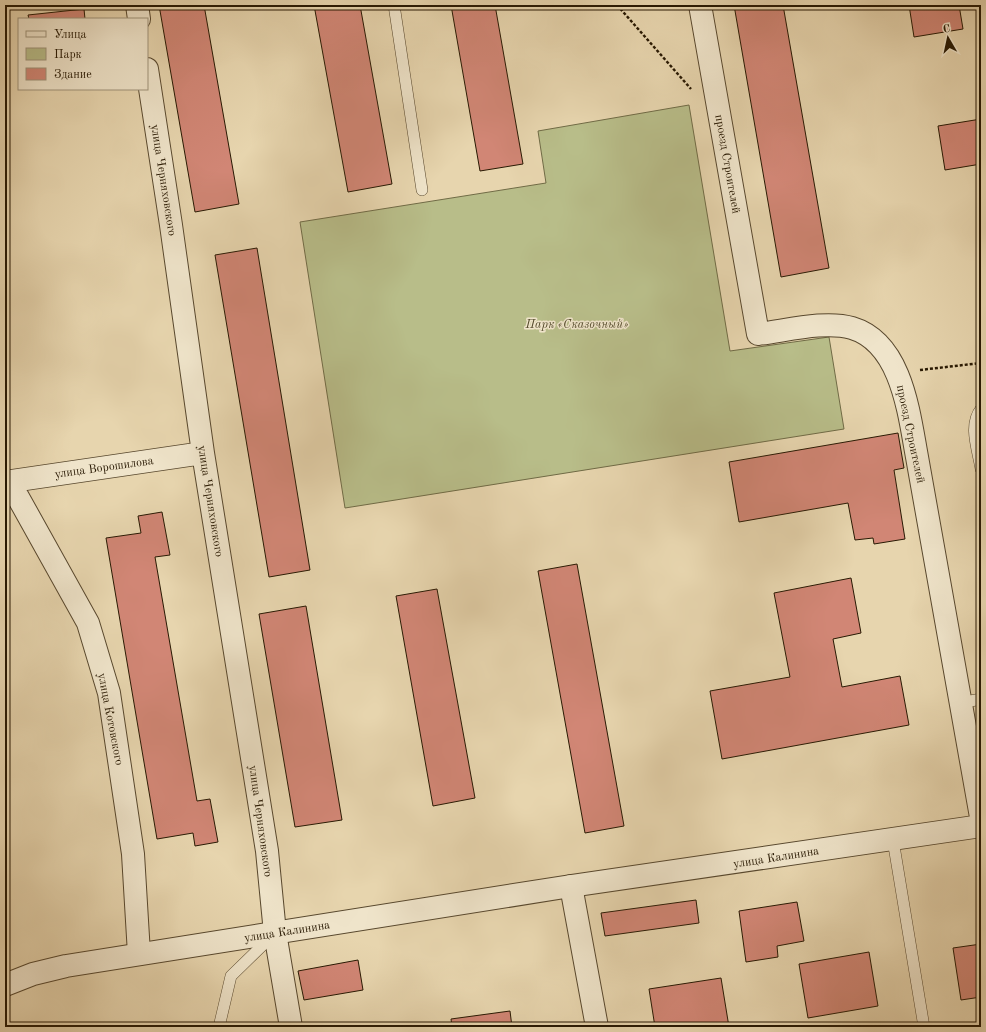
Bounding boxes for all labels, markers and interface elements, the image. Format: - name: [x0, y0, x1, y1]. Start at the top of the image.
- legend: [18, 18, 148, 90]
- north arrow: [928, 18, 968, 58]
- text: С: [942, 24, 951, 36]
- text: Улица: [54, 29, 87, 41]
- text: Парк: [54, 49, 82, 61]
- text: Здание: [54, 69, 92, 81]
- street label: проезд Строителей: [712, 114, 742, 215]
- street label: улица Черняховского: [148, 123, 178, 237]
- park label: Парк «Сказочный»: [525, 319, 628, 331]
- street label: проезд Строителей: [894, 384, 926, 484]
- street label: улица Черняховского: [195, 444, 225, 558]
- street label: улица Ворошилова: [54, 455, 154, 481]
- street label: улица Котовского: [95, 672, 125, 766]
- street label: улица Черняховского: [246, 764, 274, 878]
- street label: улица Калинина: [732, 845, 820, 871]
- street label: улица Калинина: [243, 919, 331, 945]

